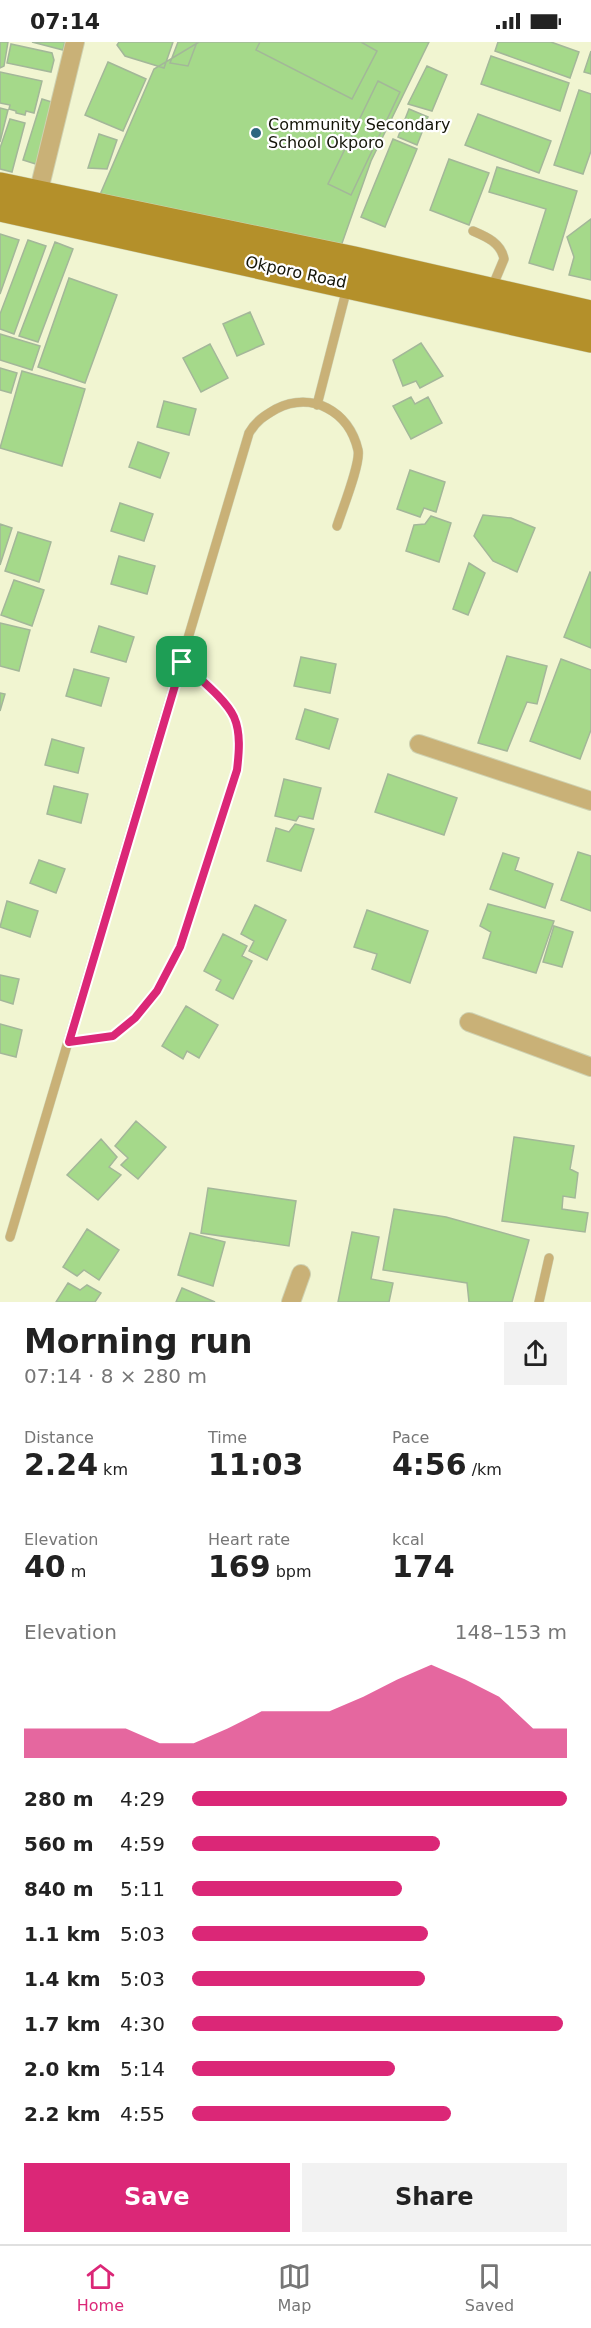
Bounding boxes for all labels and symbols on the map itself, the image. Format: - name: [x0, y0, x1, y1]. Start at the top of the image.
- place label: Community Secondary School Okporo: [268, 115, 450, 152]
- marker: Community Secondary School Okporo: [249, 126, 263, 140]
- street label: Okporo Road: [244, 252, 348, 292]
- pin: [156, 636, 207, 687]

